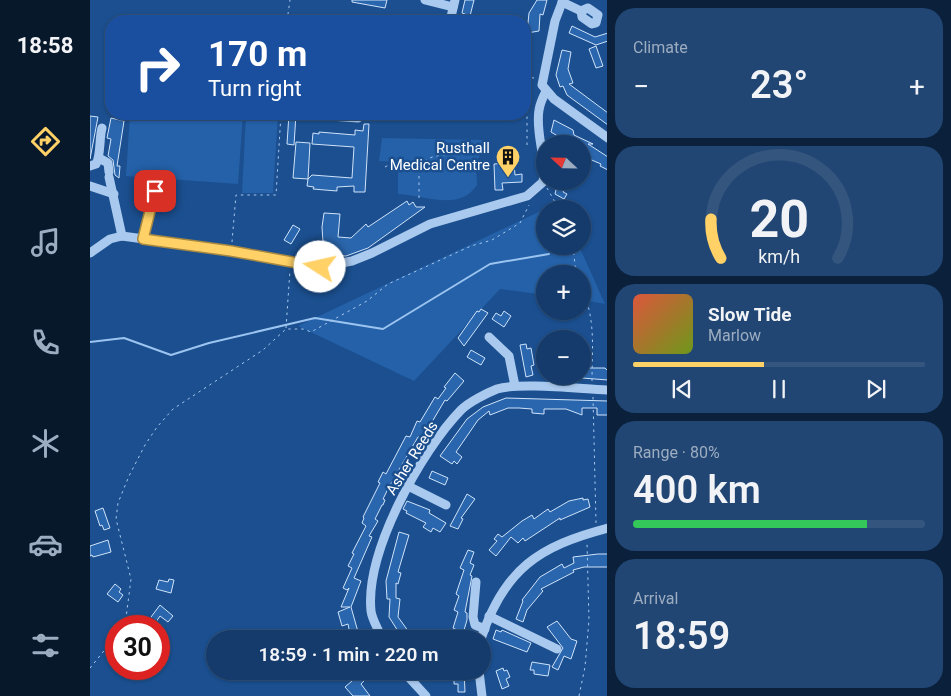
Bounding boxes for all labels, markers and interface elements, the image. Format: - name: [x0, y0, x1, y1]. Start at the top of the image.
- text: 18:58: [17, 33, 73, 58]
- text: 170 m: [208, 34, 307, 75]
- icon: right: [125, 35, 190, 100]
- text: Climate: [633, 38, 688, 57]
- text: 23°: [750, 63, 808, 107]
- text: −: [633, 70, 649, 103]
- text: +: [909, 70, 925, 103]
- text: Turn right: [208, 76, 302, 101]
- icon: directions: [28, 124, 63, 159]
- north arrow: [536, 135, 591, 190]
- map controls: [536, 135, 591, 385]
- place label: Rusthall Medical Centre: [390, 139, 490, 174]
- building icon: Rusthall Medical Centre: [495, 144, 521, 178]
- pin: [134, 170, 176, 212]
- icon: arrive: [141, 177, 169, 205]
- text: 20: [749, 189, 809, 250]
- button: layers: [536, 200, 591, 255]
- icon: music: [28, 225, 63, 260]
- position arrow: [293, 240, 345, 292]
- text: km/h: [758, 246, 800, 267]
- button: +: [536, 265, 591, 320]
- text: Slow Tide: [708, 303, 791, 326]
- icon: phone: [28, 325, 63, 360]
- text: Marlow: [708, 326, 761, 345]
- button: −: [536, 330, 591, 385]
- icon: previous: [668, 375, 696, 403]
- icon: pause: [765, 375, 793, 403]
- icon: next: [862, 375, 890, 403]
- street label: Asher Reeds: [382, 418, 442, 498]
- icon: climate: [28, 426, 63, 461]
- text: Range · 80%: [633, 443, 720, 462]
- text: 400 km: [633, 468, 761, 512]
- icon: car: [28, 527, 63, 562]
- text: Arrival: [633, 589, 678, 608]
- text: 18:59: [633, 614, 730, 658]
- speed limit sign: 30: [105, 615, 170, 680]
- icon: filters: [28, 628, 63, 663]
- text: 18:59 · 1 min · 220 m: [258, 643, 439, 666]

